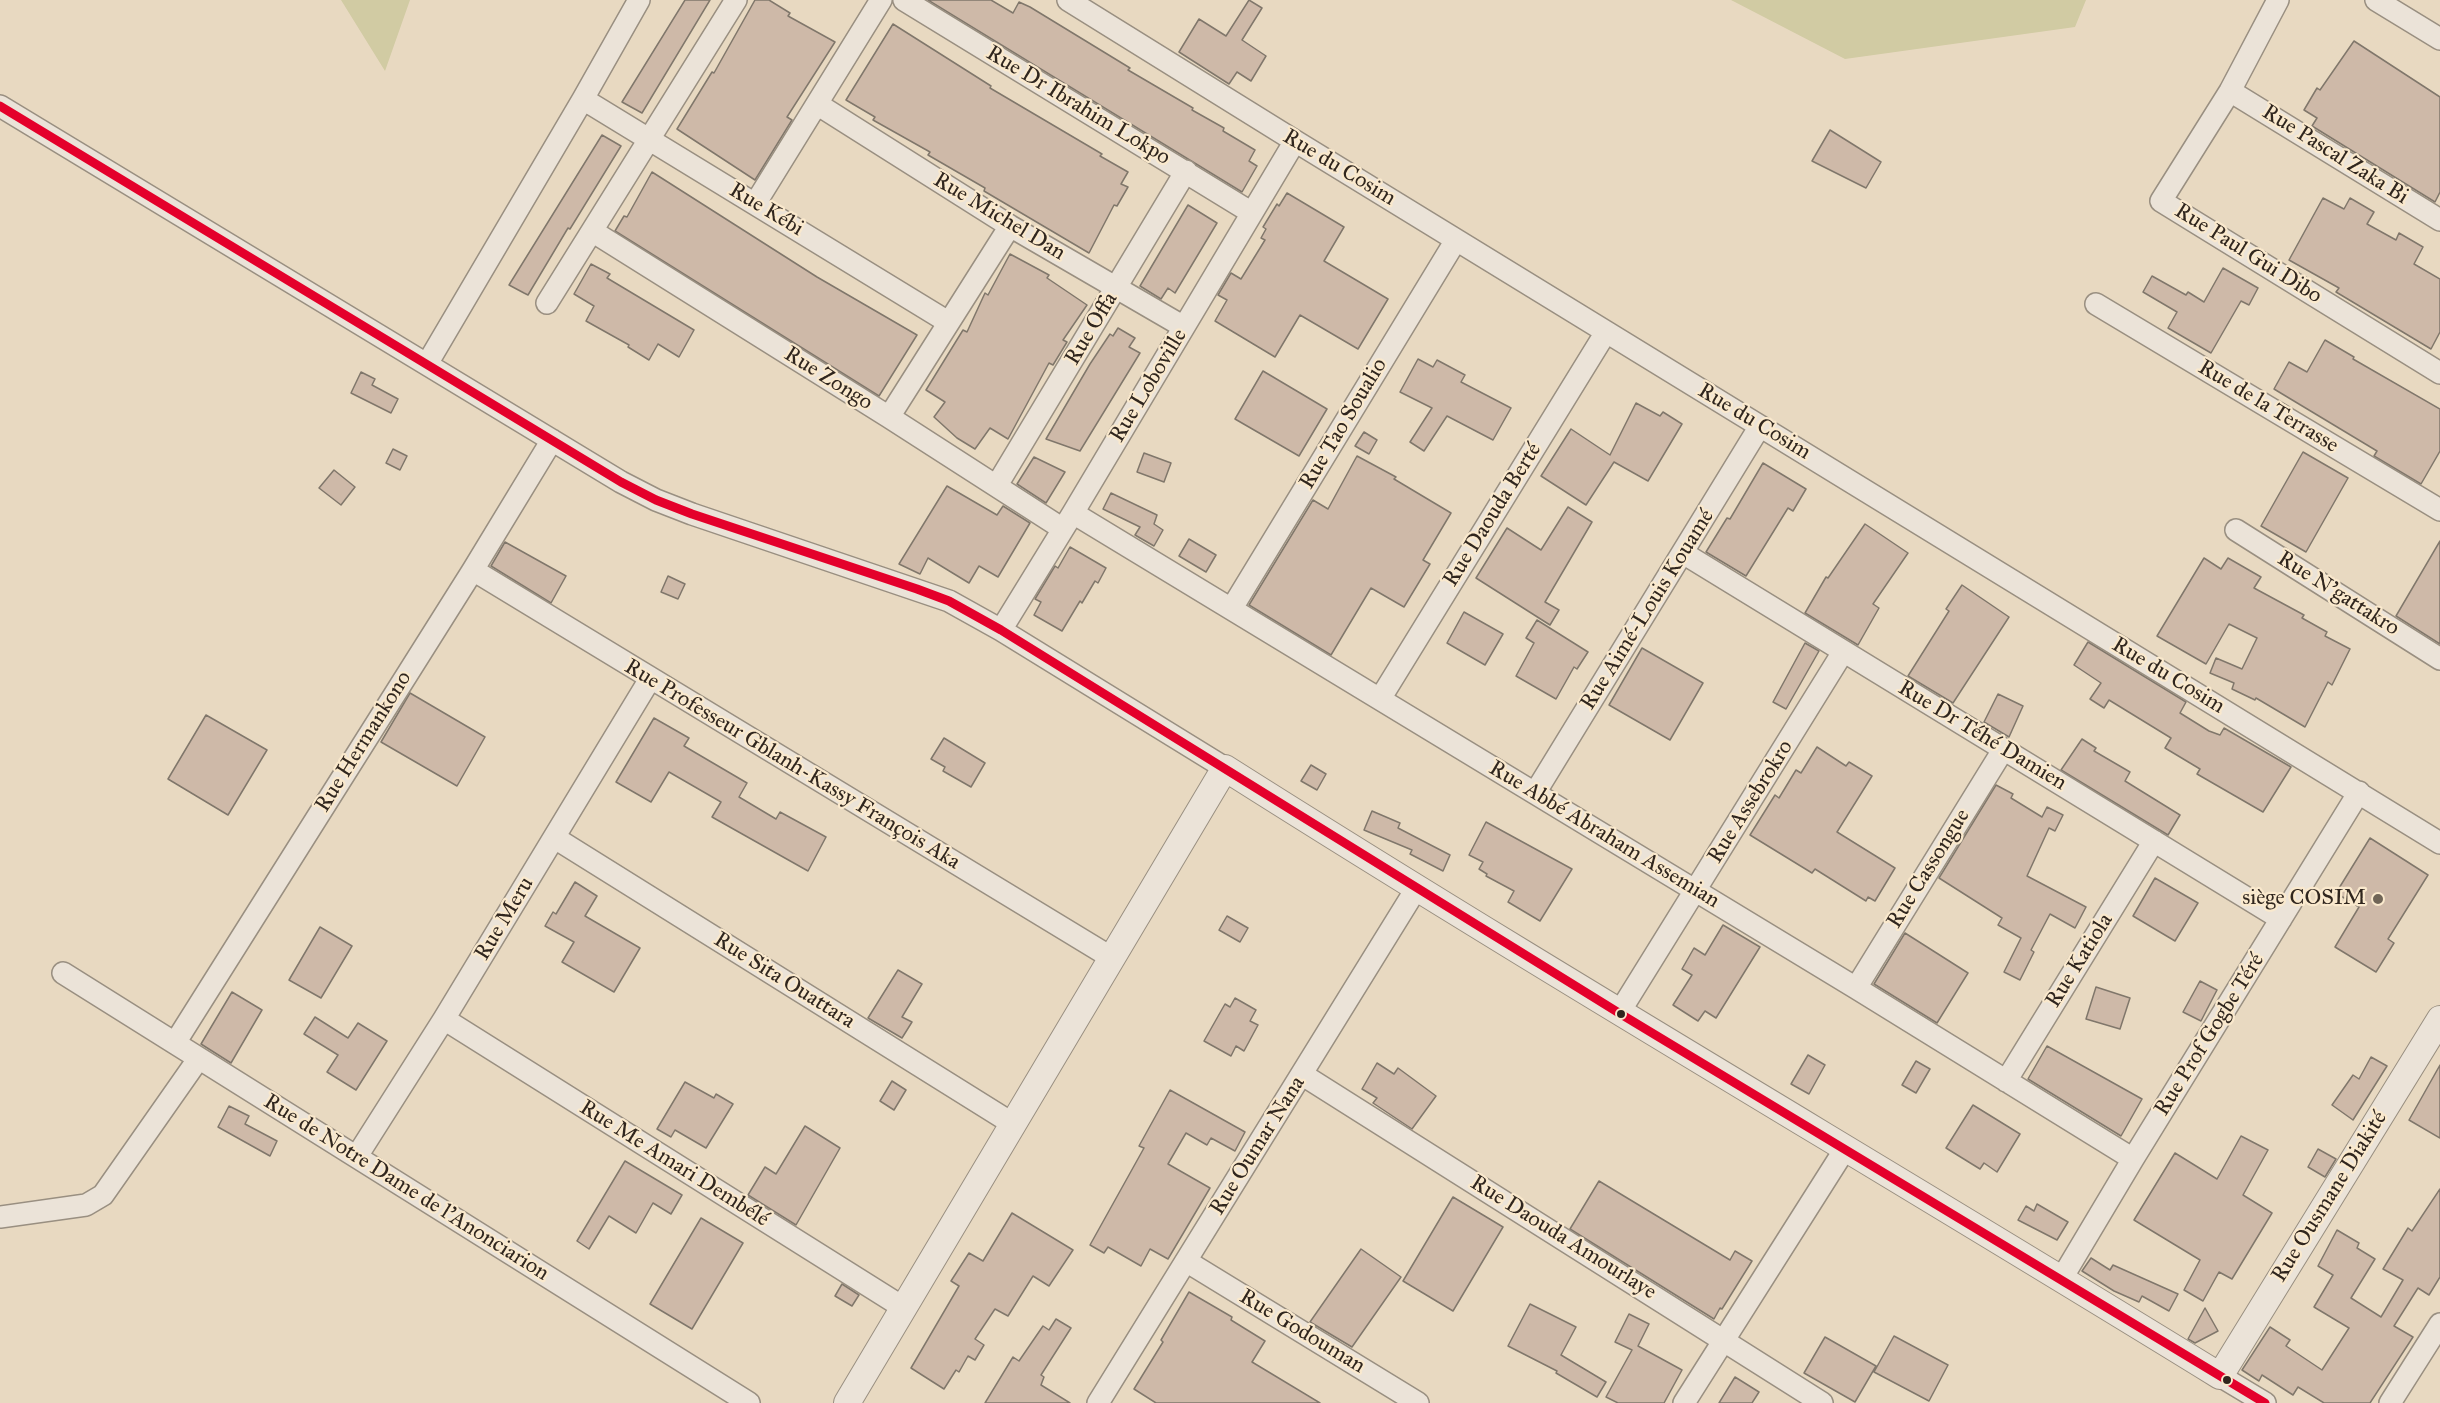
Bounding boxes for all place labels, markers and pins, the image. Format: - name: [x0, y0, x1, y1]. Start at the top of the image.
- place label: siège COSIM: [2242, 886, 2366, 912]
- marker: siège COSIM: [2371, 892, 2385, 906]
- unlabelled marker: [1615, 1008, 1627, 1020]
- unlabelled marker: [2221, 1374, 2233, 1386]

